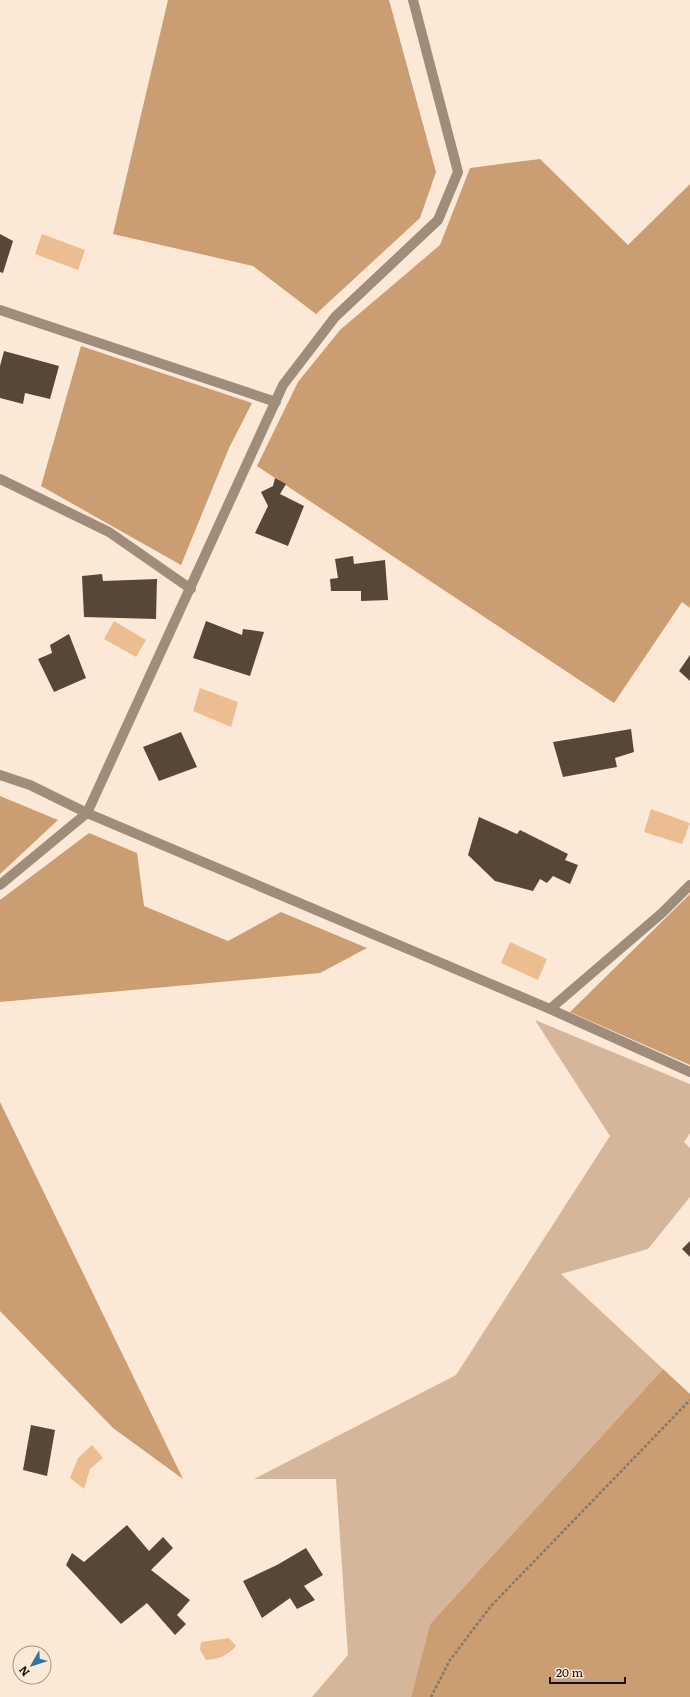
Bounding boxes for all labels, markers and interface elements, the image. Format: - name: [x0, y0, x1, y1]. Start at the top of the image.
- north arrow: [12, 1645, 52, 1685]
- scale bar: [550, 1659, 625, 1685]
- text: N: [14, 1663, 33, 1681]
- text: 20 m: [556, 1663, 583, 1681]

